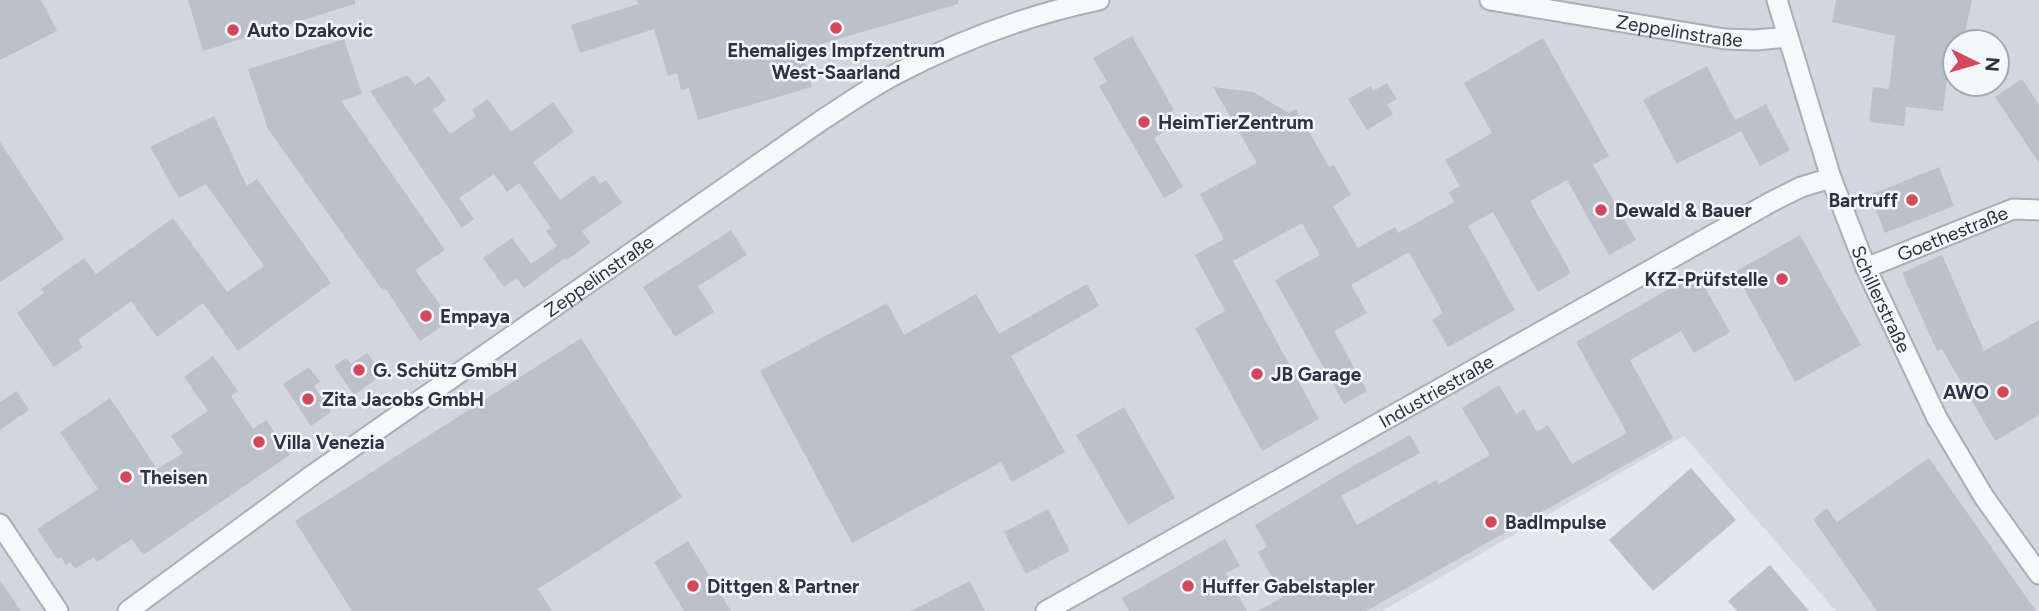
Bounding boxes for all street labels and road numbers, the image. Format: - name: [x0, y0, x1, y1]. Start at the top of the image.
- street label: Zeppelinstraße: [1614, 10, 1743, 52]
- street label: Goethestraße: [1894, 201, 2011, 266]
- street label: Zeppelinstraße: [540, 230, 658, 322]
- street label: Schillerstraße: [1846, 242, 1915, 356]
- street label: Industriestraße: [1375, 350, 1498, 433]

